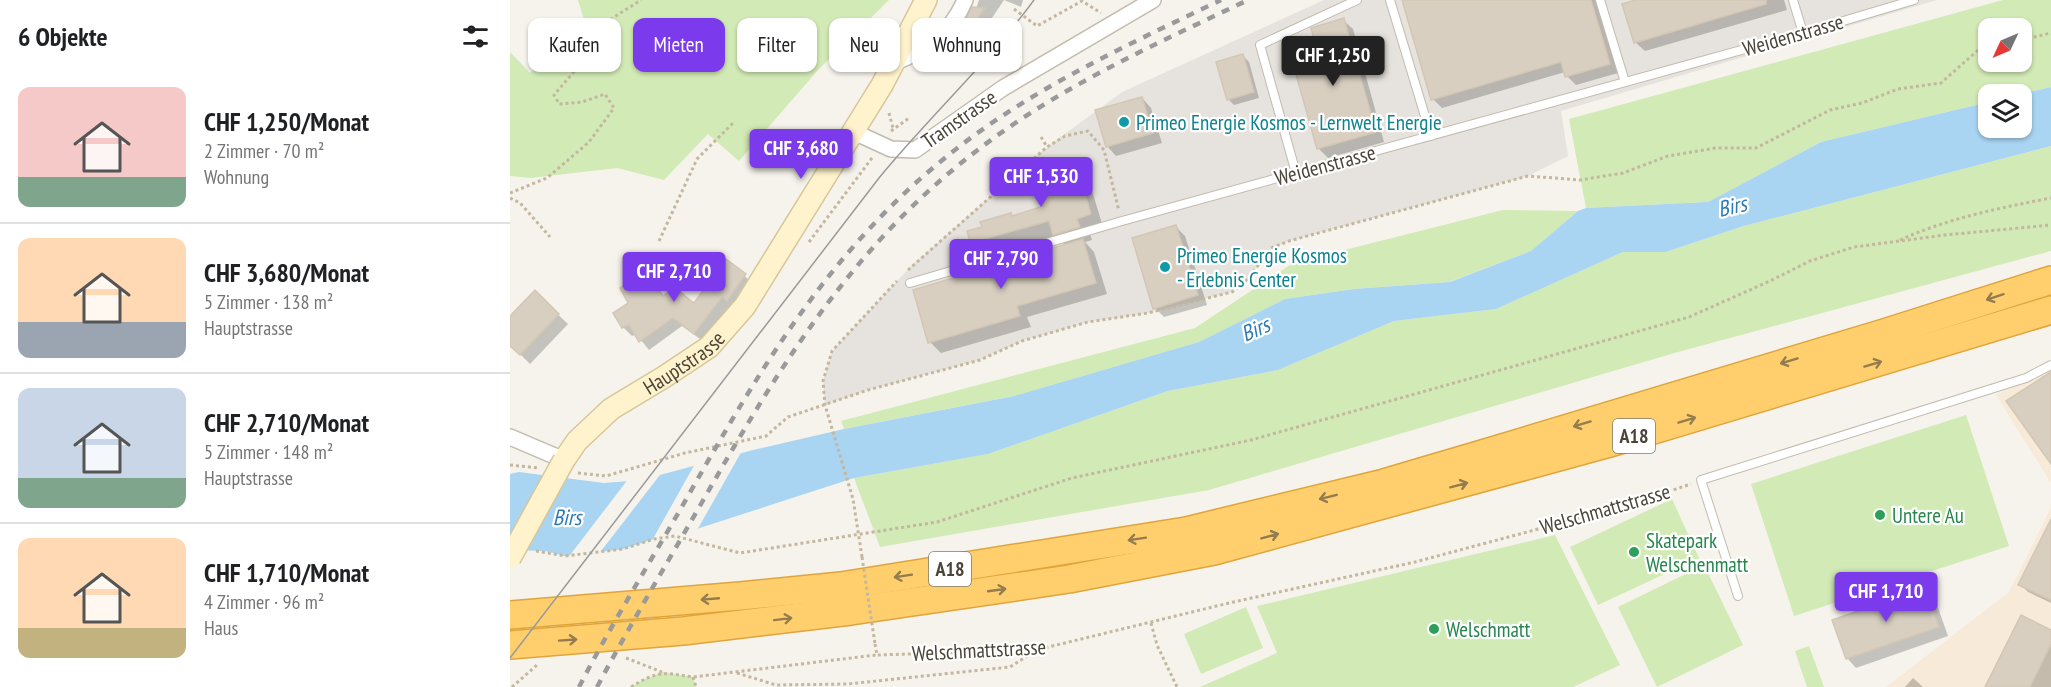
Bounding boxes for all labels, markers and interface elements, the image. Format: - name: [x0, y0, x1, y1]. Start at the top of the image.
- street label: Weidenstrasse: [1740, 8, 1846, 62]
- chip: Kaufen: [528, 18, 621, 72]
- chip: Mieten: [633, 18, 725, 72]
- chip: Filter: [737, 18, 817, 72]
- chip: Neu: [829, 18, 900, 72]
- chip: Wohnung: [912, 18, 1022, 72]
- north arrow: [1978, 18, 2032, 72]
- map controls: [1978, 18, 2032, 138]
- text: 6 Objekte: [18, 20, 108, 53]
- icon: filters: [459, 20, 492, 53]
- pin: CHF 1,250: [1264, 36, 1402, 87]
- text: CHF 1,250: [1296, 42, 1370, 68]
- street label: Tramstrasse: [916, 83, 1002, 155]
- button: layers: [1978, 84, 2032, 138]
- text: CHF 1,250/Monat: [204, 105, 369, 138]
- place label: Primeo Energie Kosmos - Lernwelt Energie: [1136, 109, 1442, 136]
- icon: home: [66, 111, 138, 183]
- marker: Primeo Energie Kosmos - Lernwelt Energie: [1117, 115, 1131, 129]
- pin: CHF 3,680: [732, 129, 870, 180]
- text: CHF 3,680: [764, 135, 838, 161]
- text: 2 Zimmer · 70 m²: [204, 138, 324, 164]
- street label: Weidenstrasse: [1272, 139, 1378, 191]
- pin: CHF 1,530: [972, 157, 1110, 208]
- text: CHF 1,530: [1004, 163, 1078, 189]
- text: Wohnung: [204, 164, 269, 190]
- water label: Birs: [1715, 189, 1752, 223]
- pin: CHF 2,790: [932, 239, 1070, 290]
- place label: Primeo Energie Kosmos - Erlebnis Center: [1177, 242, 1347, 293]
- text: CHF 2,790: [964, 245, 1038, 271]
- pin: CHF 2,710: [605, 252, 743, 303]
- text: CHF 3,680/Monat: [204, 256, 369, 289]
- text: CHF 2,710: [637, 258, 711, 284]
- marker: Primeo Energie Kosmos - Erlebnis Center: [1158, 260, 1172, 274]
- icon: home: [66, 262, 138, 334]
- text: 5 Zimmer · 138 m²: [204, 289, 333, 315]
- one-way arrow: [1986, 292, 2005, 303]
- water label: Birs: [1236, 309, 1276, 348]
- text: Hauptstrasse: [204, 315, 293, 341]
- street label: Hauptstrasse: [638, 325, 730, 400]
- one-way arrow: [1780, 356, 1799, 367]
- one-way arrow: [1863, 358, 1882, 369]
- text: CHF 2,710/Monat: [204, 406, 369, 439]
- icon: home: [66, 412, 138, 484]
- one-way arrow: [1677, 414, 1696, 425]
- one-way arrow: [1573, 419, 1592, 430]
- road number: A18: [1613, 419, 1655, 453]
- text: 5 Zimmer · 148 m²: [204, 439, 333, 465]
- text: Hauptstrasse: [204, 465, 293, 491]
- one-way arrow: [1449, 478, 1468, 490]
- street label: Welschmattstrasse: [1537, 478, 1673, 540]
- one-way arrow: [1318, 491, 1337, 503]
- place label: Untere Au: [1892, 502, 1964, 529]
- water label: Birs: [553, 503, 584, 531]
- marker: Untere Au: [1873, 508, 1887, 522]
- place label: Skatepark Welschenmatt: [1646, 527, 1748, 578]
- one-way arrow: [1261, 530, 1280, 541]
- one-way arrow: [1128, 533, 1148, 544]
- marker: Skatepark Welschenmatt: [1627, 545, 1641, 559]
- road number: A18: [929, 552, 971, 586]
- text: CHF 1,710/Monat: [204, 556, 369, 589]
- icon: home: [66, 562, 138, 634]
- one-way arrow: [894, 571, 914, 582]
- pin: CHF 1,710: [1817, 572, 1955, 623]
- text: CHF 1,710: [1849, 578, 1923, 604]
- one-way arrow: [987, 584, 1007, 595]
- text: 4 Zimmer · 96 m²: [204, 589, 324, 615]
- one-way arrow: [700, 594, 720, 605]
- one-way arrow: [773, 614, 793, 625]
- text: Haus: [204, 615, 238, 641]
- place label: Welschmatt: [1446, 616, 1531, 643]
- marker: Welschmatt: [1427, 622, 1441, 636]
- street label: Welschmattstrasse: [911, 633, 1047, 667]
- one-way arrow: [558, 635, 578, 646]

